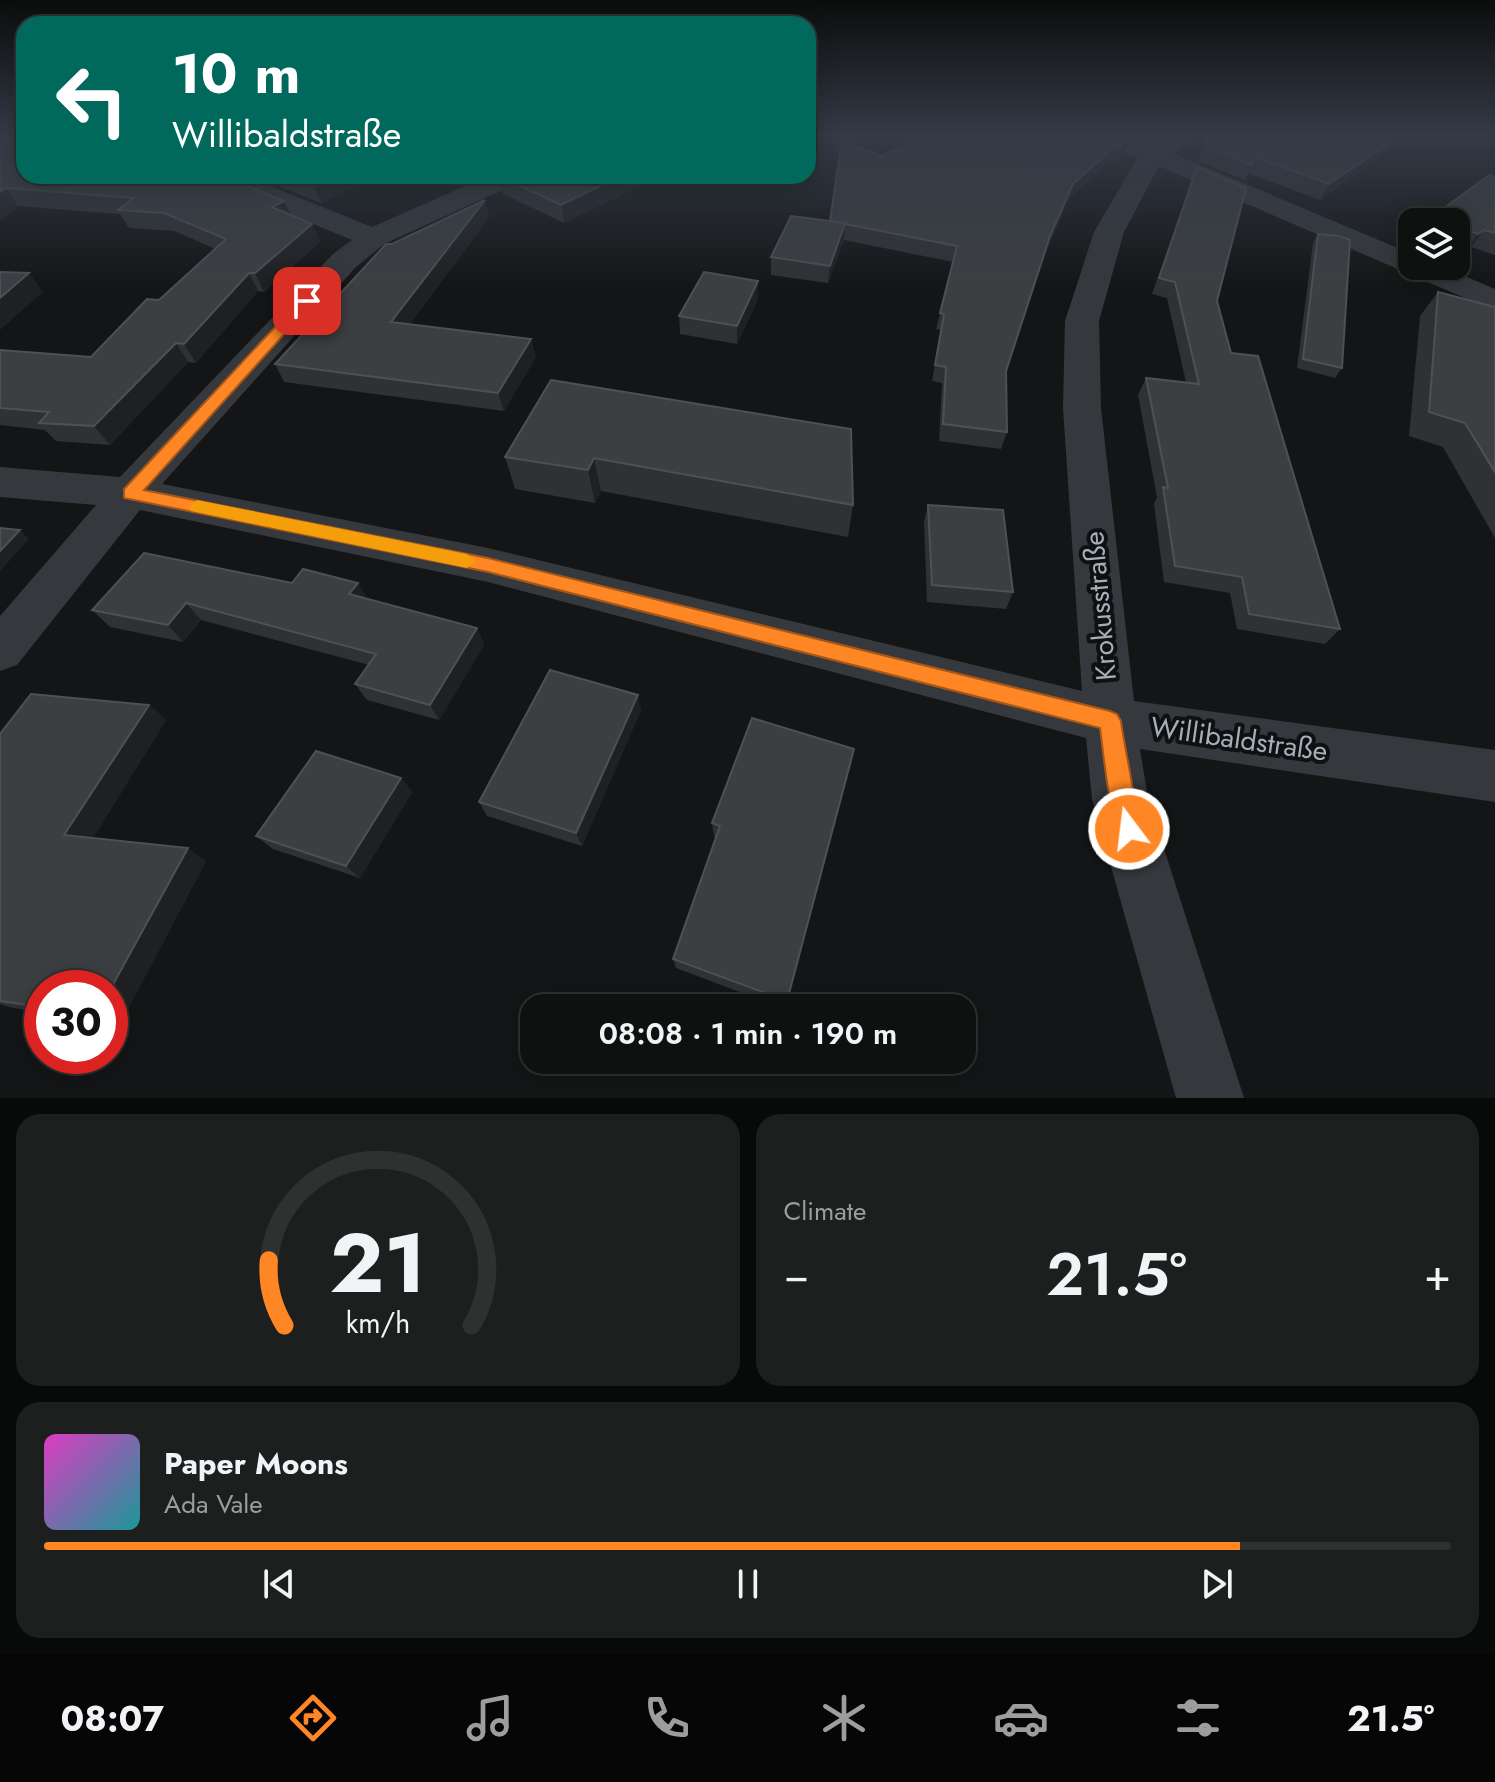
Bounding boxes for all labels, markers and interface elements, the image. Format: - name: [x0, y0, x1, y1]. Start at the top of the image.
- text: 10 m: [172, 33, 300, 114]
- icon: left: [40, 48, 144, 152]
- text: Willibaldstraße: [172, 108, 401, 160]
- map controls: [1398, 208, 1470, 280]
- button: layers: [1398, 208, 1470, 280]
- pin: [273, 267, 341, 335]
- icon: arrive: [285, 279, 329, 323]
- street label: Krokusstraße: [1073, 530, 1127, 682]
- street label: Willibaldstraße: [1148, 706, 1330, 772]
- position arrow: [1087, 787, 1171, 871]
- speed limit sign: 30: [24, 970, 128, 1074]
- text: 08:08 · 1 min · 190 m: [599, 1012, 897, 1055]
- text: Climate: [784, 1192, 866, 1230]
- text: 21: [329, 1203, 426, 1323]
- text: 21.5°: [1046, 1231, 1187, 1318]
- text: −: [784, 1243, 809, 1307]
- text: +: [1424, 1243, 1451, 1307]
- text: km/h: [345, 1302, 410, 1344]
- text: Paper Moons: [164, 1442, 348, 1485]
- text: Ada Vale: [164, 1485, 263, 1523]
- icon: previous: [257, 1562, 301, 1606]
- icon: pause: [726, 1562, 770, 1606]
- icon: next: [1195, 1562, 1239, 1606]
- icon: directions: [285, 1690, 341, 1746]
- icon: music: [462, 1690, 518, 1746]
- icon: phone: [639, 1690, 695, 1746]
- icon: climate: [816, 1690, 872, 1746]
- icon: car: [993, 1690, 1049, 1746]
- icon: filters: [1170, 1690, 1226, 1746]
- text: 08:07: [61, 1692, 164, 1744]
- text: 21.5°: [1347, 1692, 1435, 1744]

